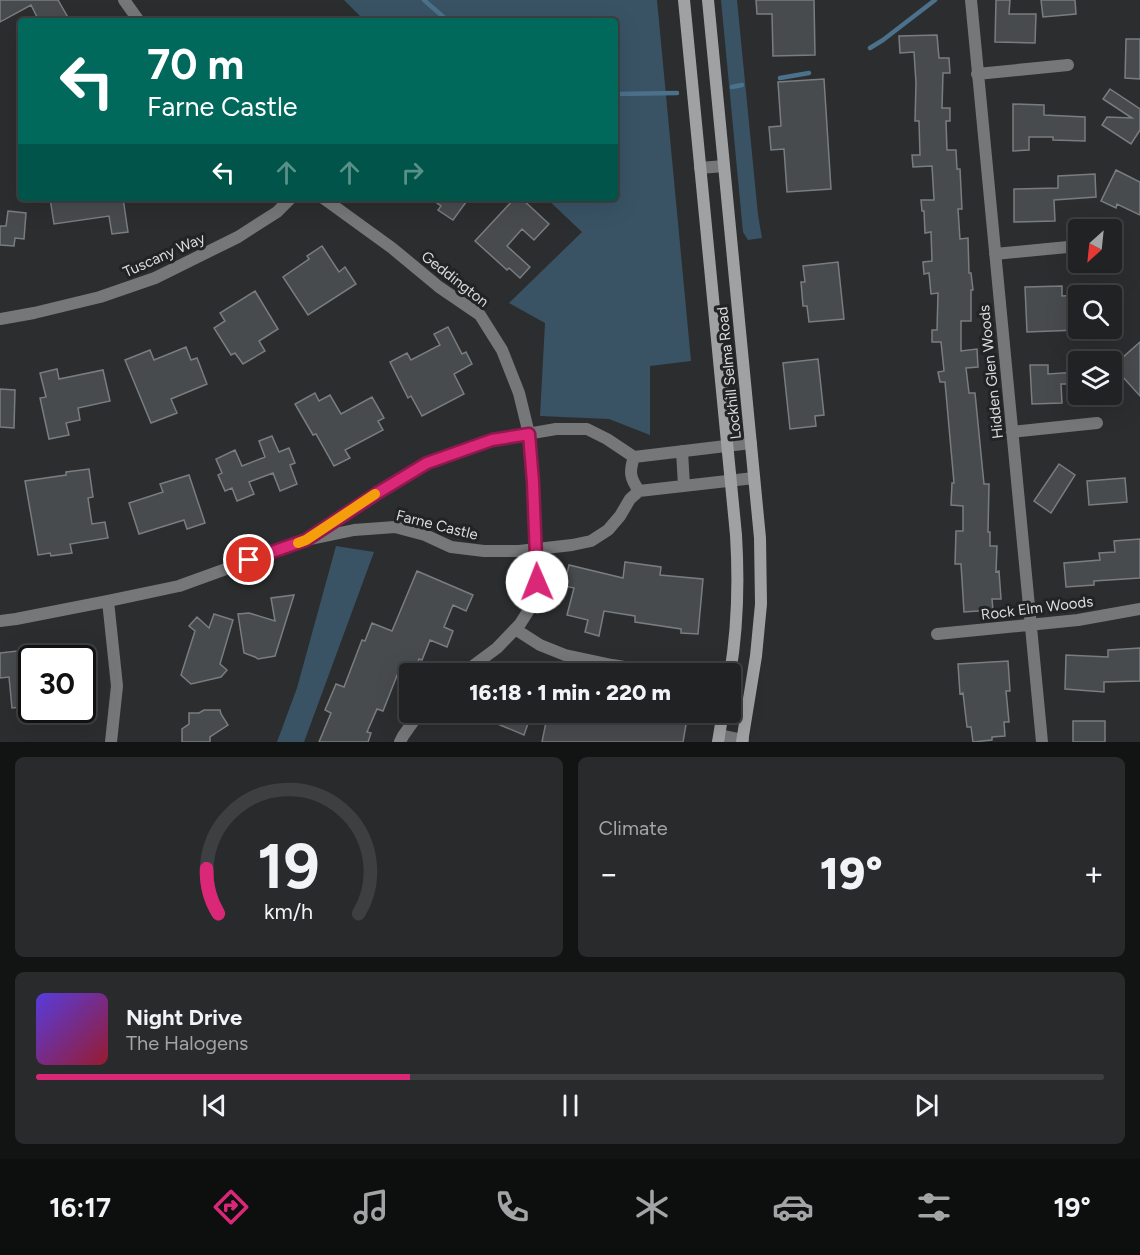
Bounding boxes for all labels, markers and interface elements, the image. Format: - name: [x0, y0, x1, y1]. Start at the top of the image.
- text: 70 m: [147, 39, 244, 90]
- icon: left: [48, 42, 126, 120]
- text: Farne Castle: [147, 90, 298, 123]
- icon: left: [207, 156, 240, 189]
- icon: ahead: [270, 156, 303, 189]
- icon: ahead: [333, 156, 366, 189]
- icon: right: [396, 156, 429, 189]
- north arrow: [1068, 219, 1122, 273]
- map controls: [1068, 219, 1122, 405]
- street label: Tuscany Way: [120, 229, 208, 281]
- street label: Geddington: [418, 247, 492, 311]
- button: search: [1068, 285, 1122, 339]
- street label: Hidden Glen Woods: [975, 304, 1007, 440]
- street label: Lockhill Selma Road: [713, 306, 745, 440]
- button: layers: [1068, 351, 1122, 405]
- street label: Farne Castle: [394, 506, 480, 544]
- pin: [223, 534, 274, 585]
- icon: arrive: [232, 543, 265, 576]
- position arrow: [505, 550, 569, 614]
- street label: Rock Elm Woods: [980, 592, 1094, 624]
- speed limit sign: 30: [18, 645, 96, 723]
- text: 16:18 · 1 min · 220 m: [469, 679, 671, 706]
- text: Climate: [599, 816, 668, 840]
- text: 19: [257, 829, 320, 904]
- text: 19°: [820, 846, 883, 900]
- text: −: [599, 854, 619, 893]
- text: +: [1083, 854, 1104, 893]
- text: km/h: [264, 899, 313, 924]
- text: Night Drive: [126, 1004, 242, 1031]
- text: The Halogens: [126, 1031, 248, 1055]
- icon: previous: [198, 1089, 231, 1122]
- icon: pause: [554, 1089, 587, 1122]
- icon: next: [910, 1089, 943, 1122]
- icon: directions: [210, 1186, 252, 1228]
- icon: music: [350, 1186, 392, 1228]
- icon: phone: [491, 1186, 533, 1228]
- icon: climate: [631, 1186, 673, 1228]
- icon: car: [772, 1186, 814, 1228]
- icon: filters: [913, 1186, 955, 1228]
- text: 16:17: [49, 1191, 111, 1224]
- text: 19°: [1053, 1191, 1091, 1224]

